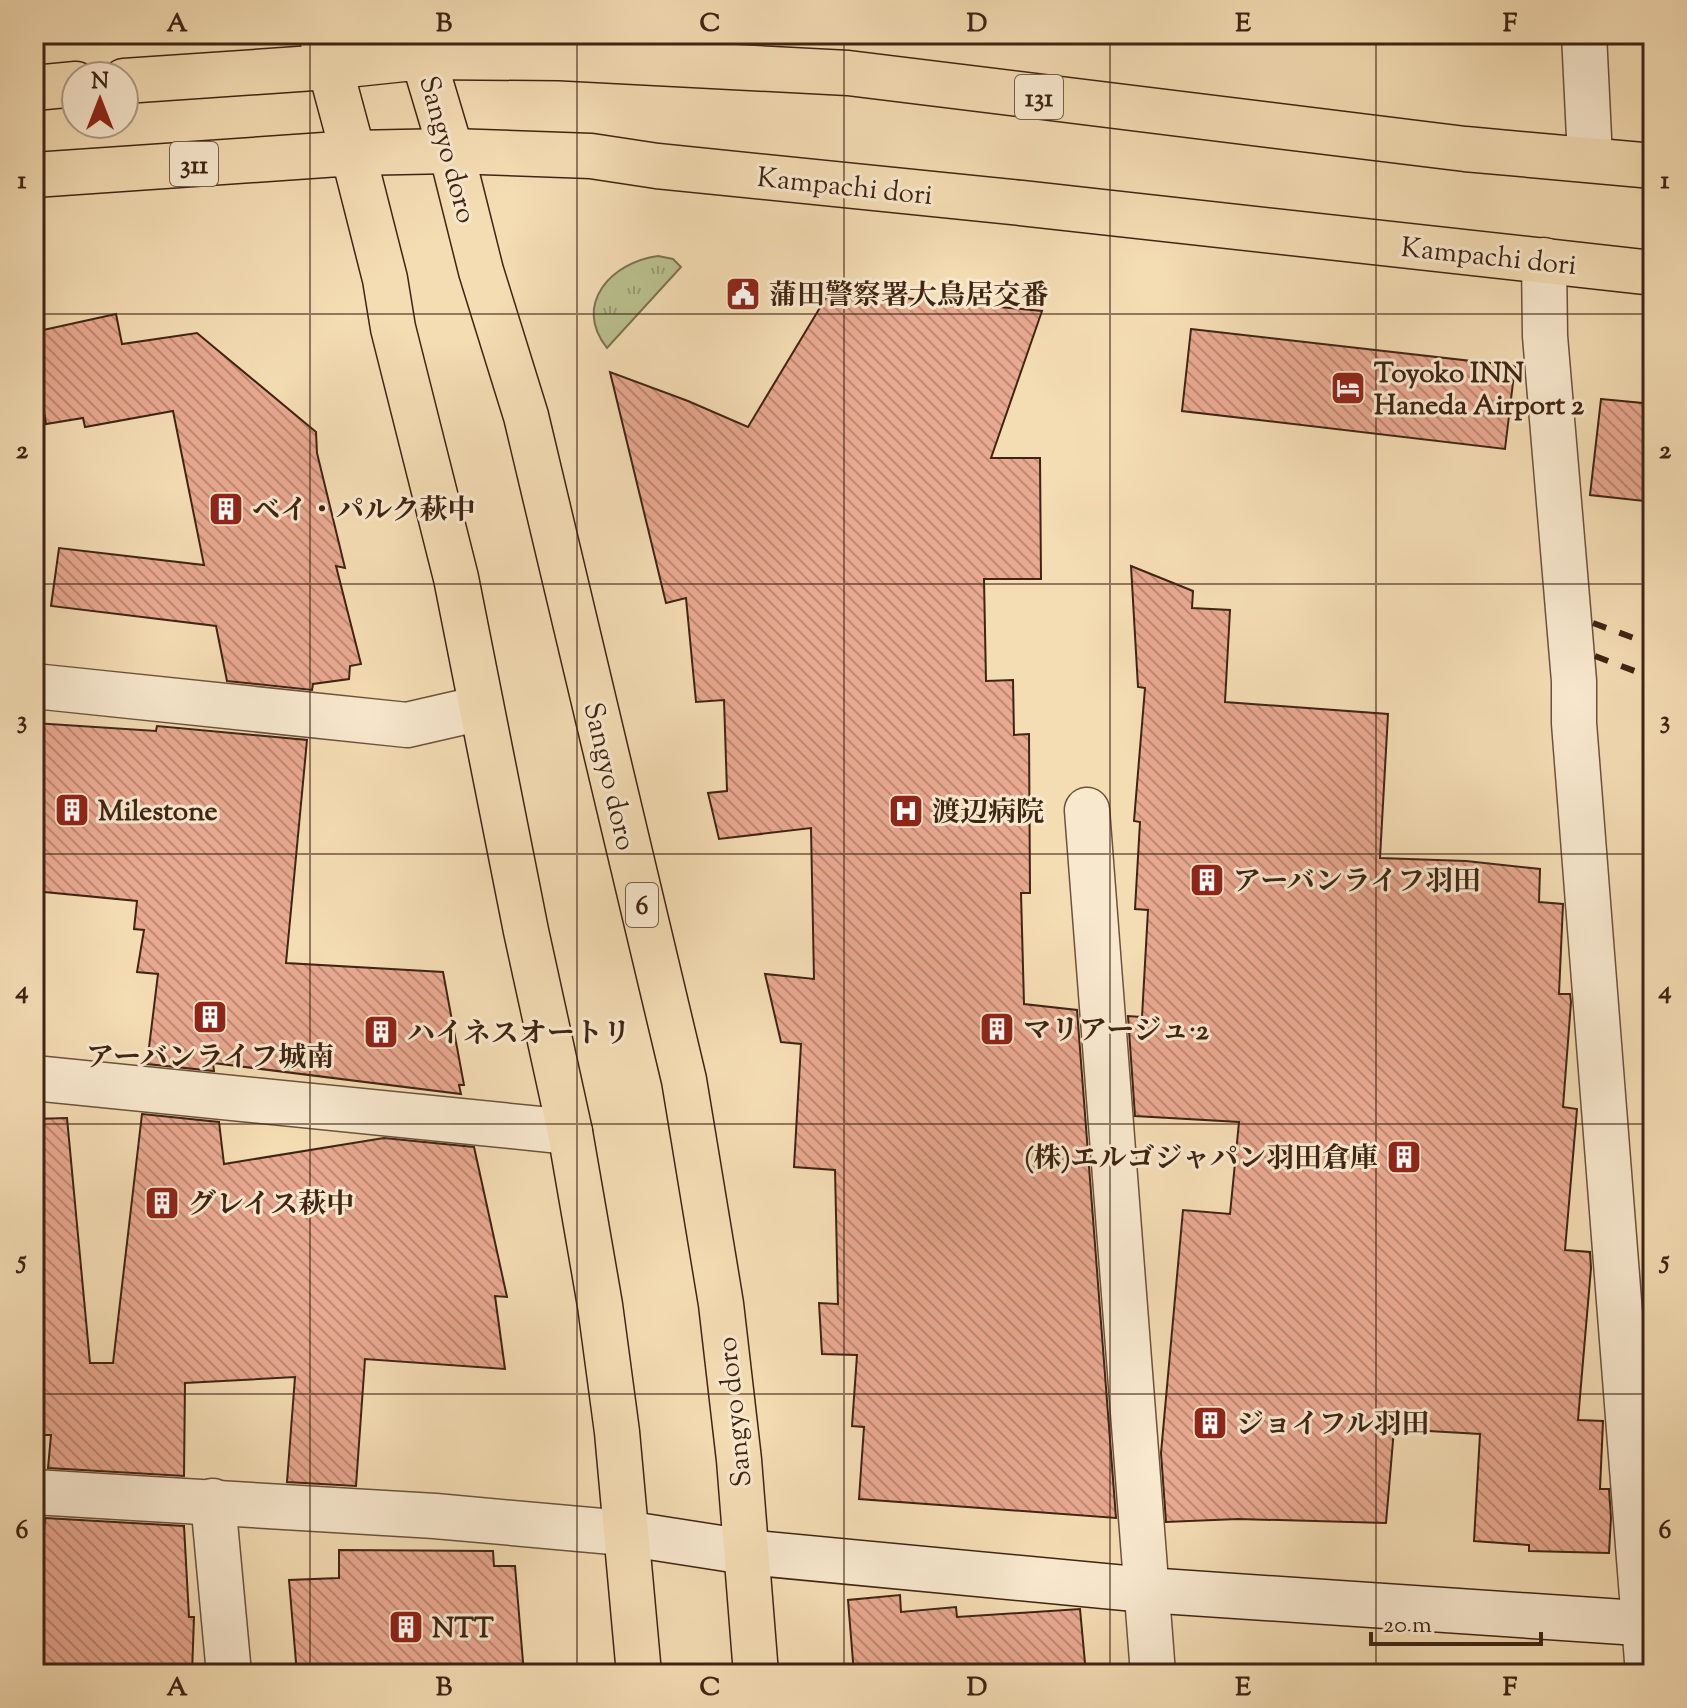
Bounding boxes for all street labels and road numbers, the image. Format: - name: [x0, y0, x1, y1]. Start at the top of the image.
- street label: Sangyo doro: [407, 72, 485, 228]
- road number: 131: [1015, 75, 1063, 119]
- road number: 311: [170, 142, 218, 186]
- street label: Kampachi dori: [755, 159, 934, 217]
- street label: Kampachi dori: [1399, 229, 1578, 287]
- street label: Sangyo doro: [572, 699, 645, 855]
- road number: 6: [626, 883, 658, 927]
- street label: Sangyo doro: [708, 1335, 764, 1489]

